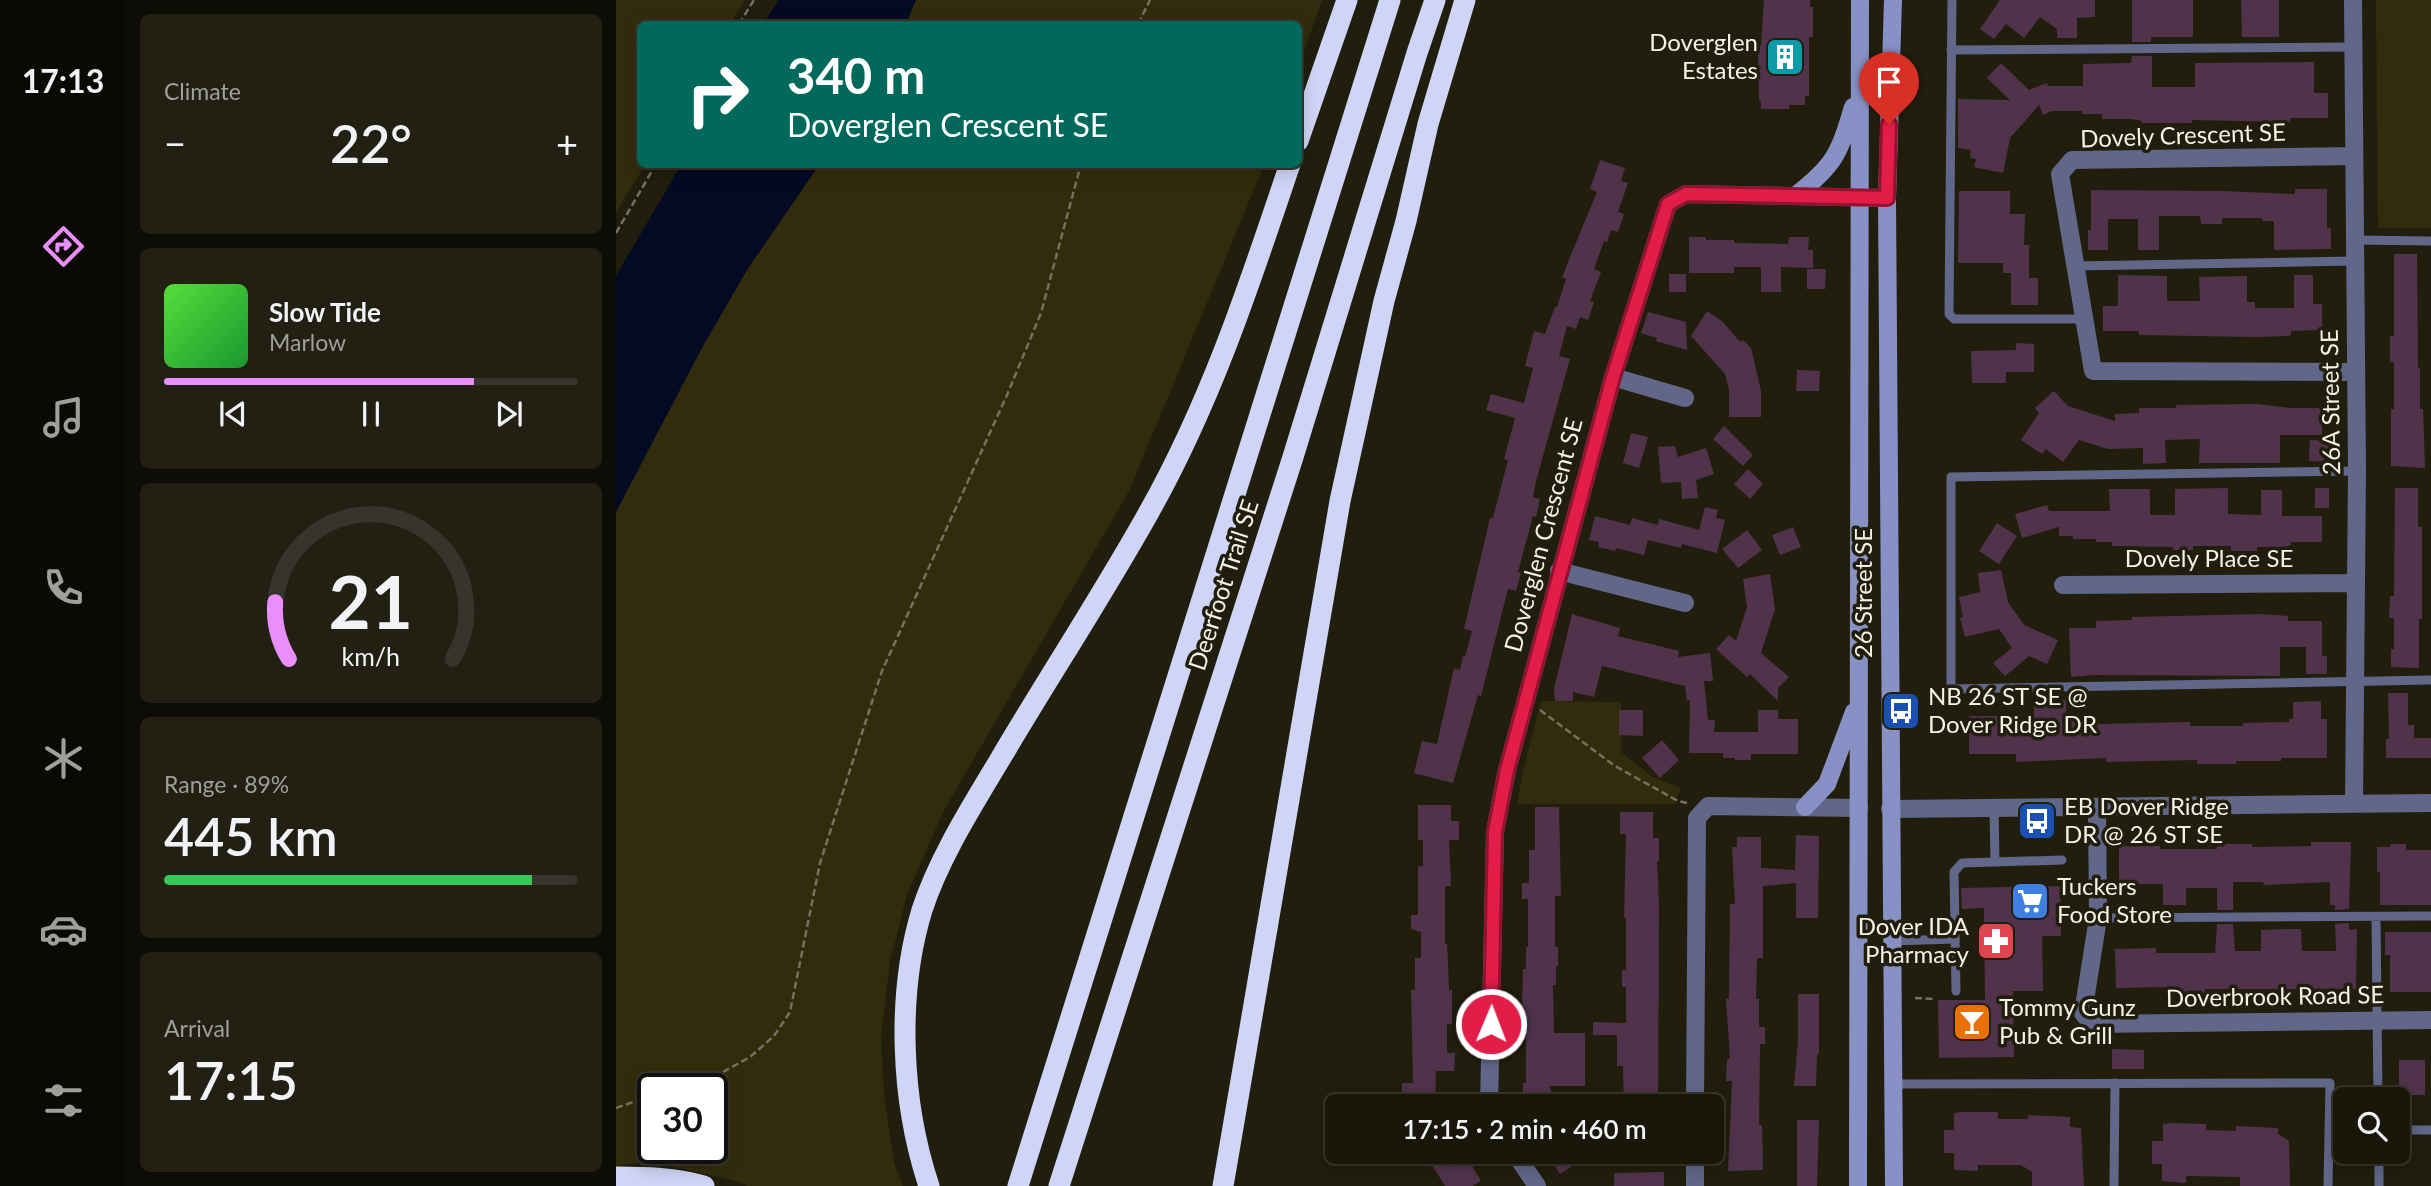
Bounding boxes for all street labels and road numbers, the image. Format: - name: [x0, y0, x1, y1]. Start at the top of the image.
- street label: Dovely Crescent SE: [2080, 116, 2286, 153]
- street label: 26A Street SE: [2314, 329, 2345, 475]
- street label: Doverglen Crescent SE: [1497, 414, 1588, 655]
- street label: Deerfoot Trail SE: [1181, 496, 1264, 674]
- street label: 26 Street SE: [1848, 528, 1877, 658]
- street label: Dovely Place SE: [2125, 543, 2293, 572]
- street label: Doverbrook Road SE: [2166, 979, 2384, 1012]

